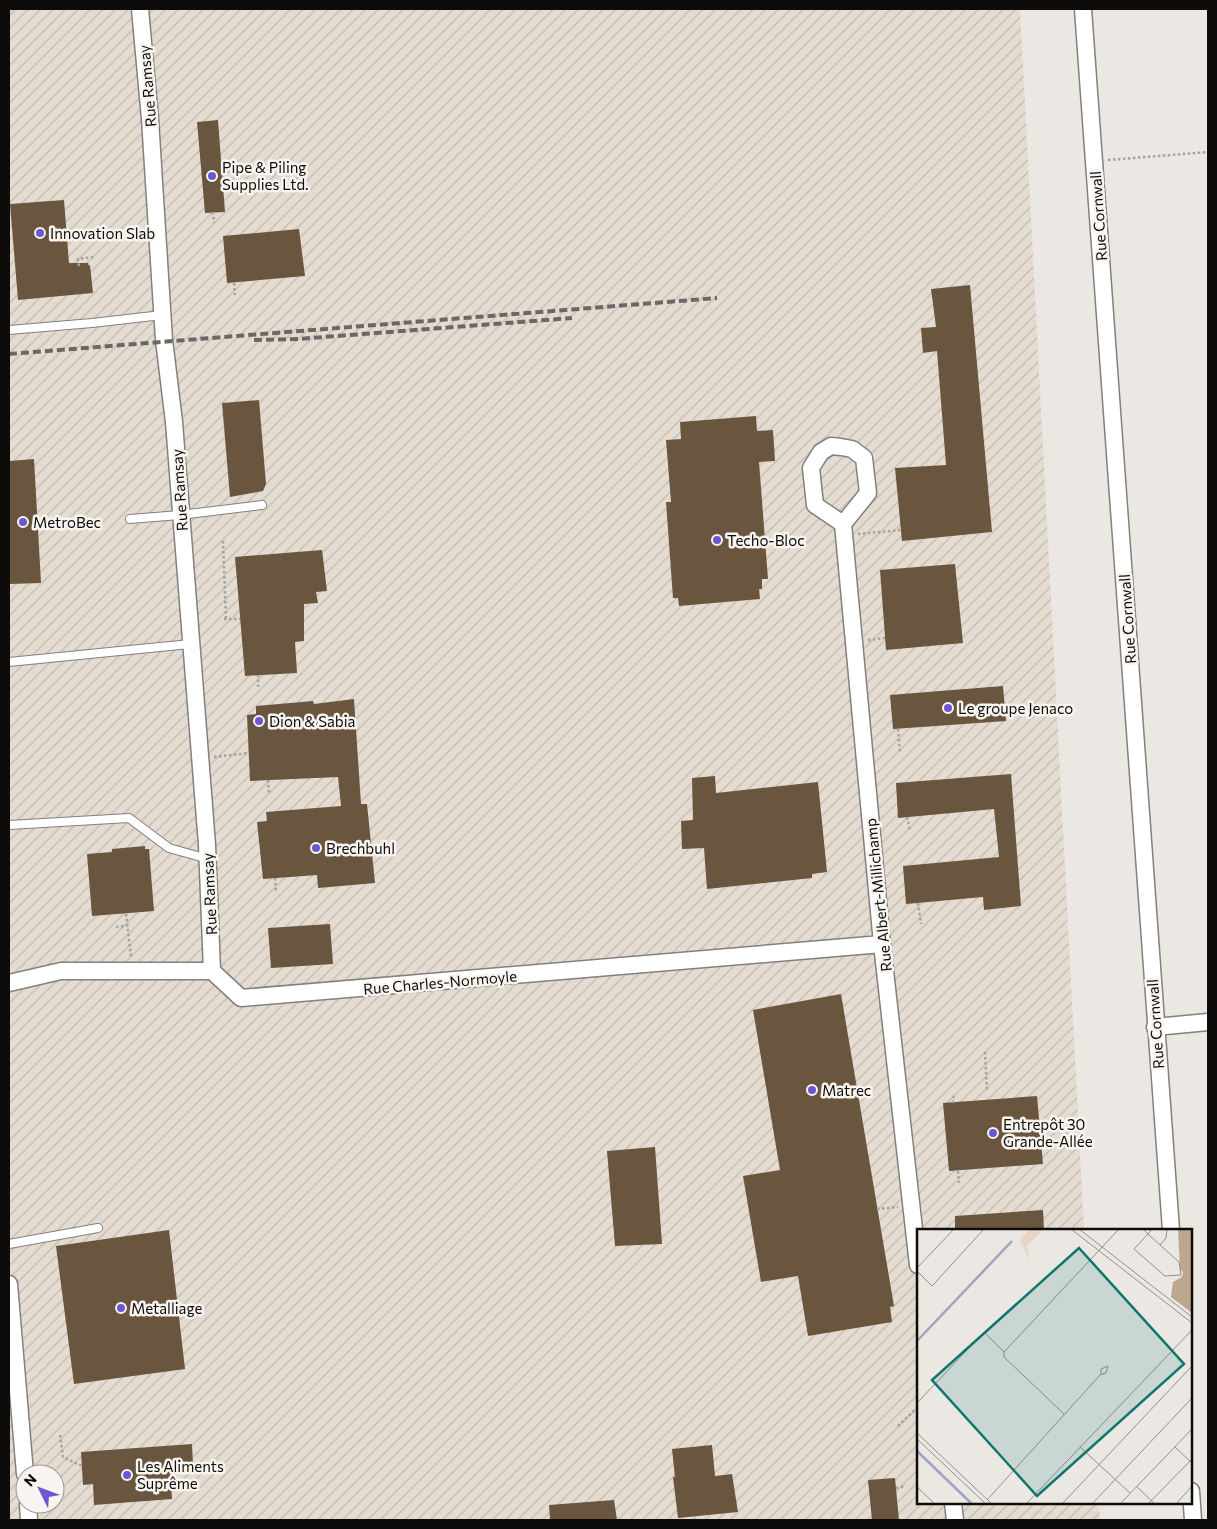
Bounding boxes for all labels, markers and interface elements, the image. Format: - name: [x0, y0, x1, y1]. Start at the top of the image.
- street label: Rue Ramsay: [134, 44, 160, 128]
- place label: Pipe & Piling Supplies Ltd.: [222, 158, 309, 193]
- marker: Pipe & Piling Supplies Ltd.: [206, 170, 218, 182]
- street label: Rue Cornwall: [1086, 170, 1110, 262]
- place label: Innovation Slab: [50, 224, 155, 242]
- marker: Innovation Slab: [34, 227, 46, 239]
- street label: Rue Ramsay: [167, 448, 191, 532]
- place label: MetroBec: [33, 513, 101, 531]
- marker: MetroBec: [17, 516, 29, 528]
- place label: Techo-Bloc: [727, 531, 805, 549]
- marker: Techo-Bloc: [711, 534, 723, 546]
- street label: Rue Cornwall: [1115, 573, 1139, 665]
- place label: Le groupe Jenaco: [958, 699, 1073, 717]
- marker: Le groupe Jenaco: [942, 702, 954, 714]
- place label: Dion & Sabia: [269, 712, 355, 730]
- marker: Dion & Sabia: [253, 715, 265, 727]
- street label: Rue Albert-Millichamp: [861, 817, 895, 973]
- place label: Brechbuhl: [326, 839, 395, 857]
- marker: Brechbuhl: [310, 842, 322, 854]
- street label: Rue Ramsay: [198, 852, 220, 936]
- street label: Rue Charles-Normoyle: [362, 966, 518, 998]
- street label: Rue Cornwall: [1143, 978, 1167, 1070]
- place label: Matrec: [822, 1081, 871, 1099]
- marker: Matrec: [806, 1084, 818, 1096]
- place label: Entrepôt 30 Grande-Allée: [1003, 1115, 1093, 1150]
- marker: Entrepôt 30 Grande-Allée: [987, 1127, 999, 1139]
- inset map: [917, 1229, 1192, 1504]
- place label: Metalliage: [131, 1299, 202, 1317]
- marker: Metalliage: [115, 1302, 127, 1314]
- place label: Les Aliments Suprême: [137, 1457, 224, 1492]
- north arrow: [15, 1464, 65, 1514]
- marker: Les Aliments Suprême: [121, 1469, 133, 1481]
- text: N: [20, 1470, 40, 1490]

